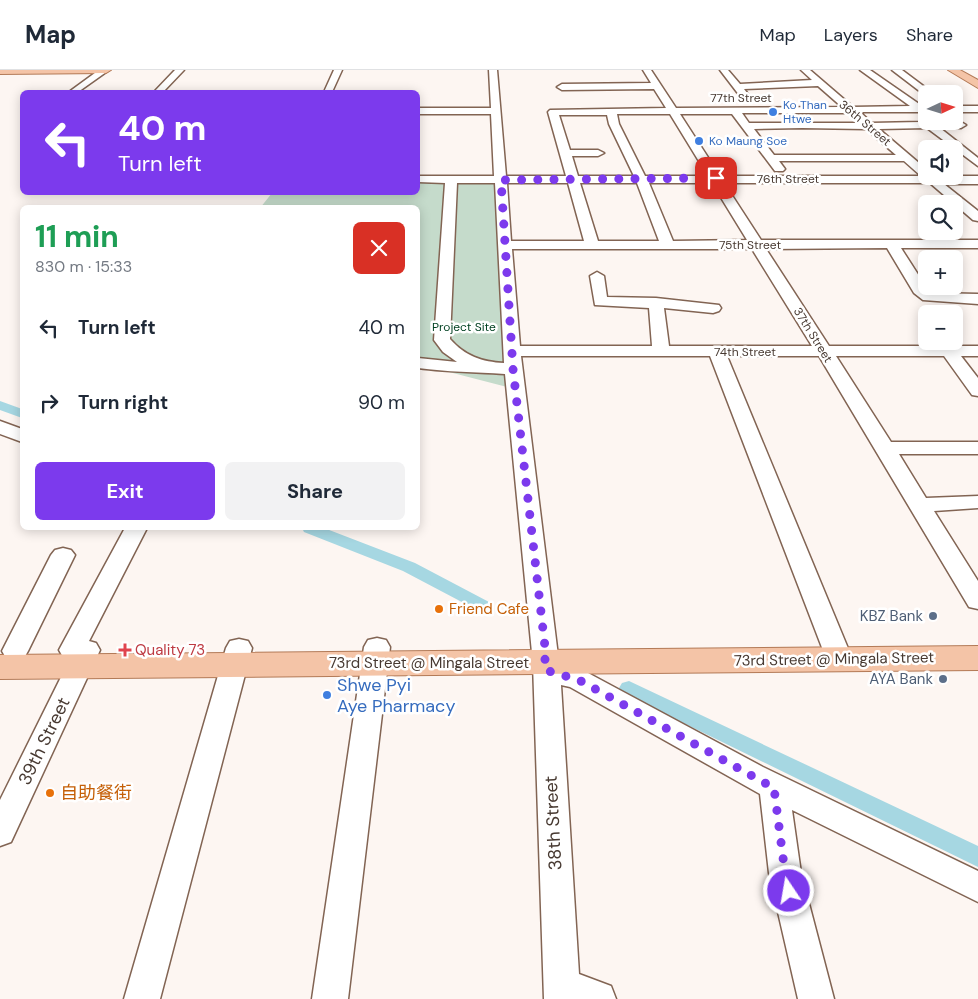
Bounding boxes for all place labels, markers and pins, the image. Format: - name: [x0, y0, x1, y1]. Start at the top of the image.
- place label: Ko Than Htwe: [783, 97, 827, 127]
- marker: Ko Than Htwe: [767, 106, 779, 118]
- place label: Ko Maung Soe: [709, 133, 787, 149]
- marker: Ko Maung Soe: [693, 135, 705, 147]
- pin: [695, 157, 737, 199]
- place label: Friend Cafe: [449, 599, 529, 619]
- marker: Friend Cafe: [433, 603, 445, 615]
- place label: KBZ Bank: [860, 606, 923, 626]
- marker: KBZ Bank: [927, 610, 939, 622]
- place label: Quality 73: [135, 640, 205, 660]
- marker: Quality 73: [119, 644, 131, 656]
- place label: AYA Bank: [869, 669, 933, 689]
- place label: Shwe Pyi Aye Pharmacy: [337, 673, 455, 718]
- marker: AYA Bank: [937, 673, 949, 685]
- marker: Shwe Pyi Aye Pharmacy: [321, 689, 333, 701]
- place label: 自助餐街: [60, 781, 132, 805]
- marker: 自助餐街: [44, 787, 56, 799]

